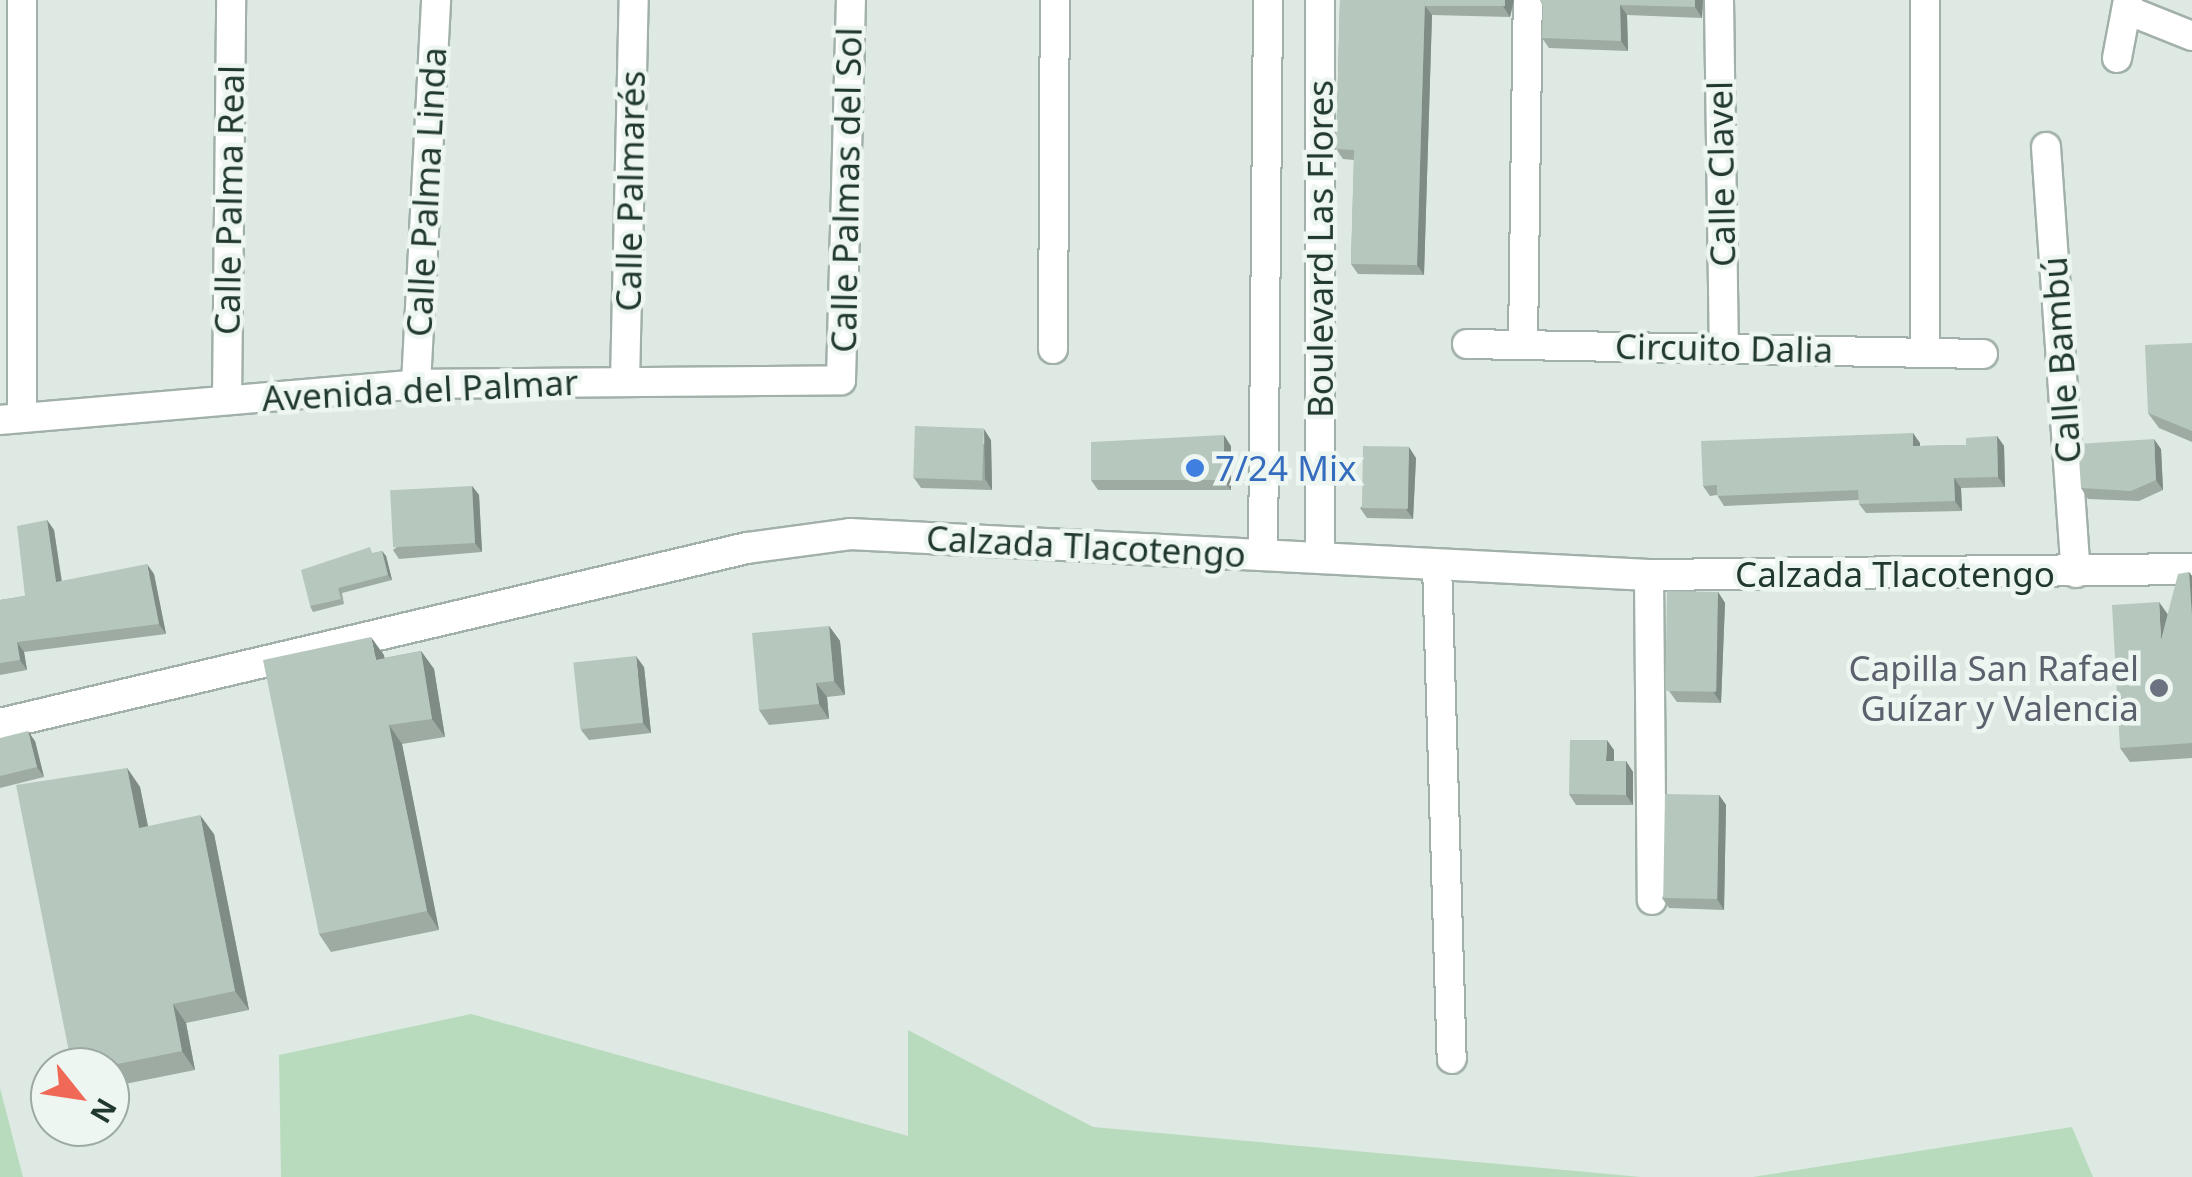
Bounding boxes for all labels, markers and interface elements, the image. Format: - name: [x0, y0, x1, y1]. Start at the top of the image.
- street label: Calle Palmas del Sol: [822, 27, 870, 353]
- street label: Calle Palma Linda: [397, 46, 455, 338]
- street label: Calle Palma Real: [206, 65, 252, 335]
- street label: Calle Palmarés: [607, 70, 653, 312]
- street label: Boulevard Las Flores: [1299, 80, 1341, 418]
- street label: Calle Clavel: [1698, 81, 1744, 267]
- street label: Calle Bambú: [2033, 255, 2089, 465]
- street label: Circuito Dalia: [1615, 325, 1833, 371]
- street label: Avenida del Palmar: [261, 361, 579, 419]
- place label: 7/24 Mix: [1215, 447, 1356, 489]
- marker: 7/24 Mix: [1184, 457, 1206, 479]
- street label: Calzada Tlacotengo: [925, 517, 1247, 575]
- street label: Calzada Tlacotengo: [1735, 553, 2055, 595]
- place label: Capilla San Rafael Guízar y Valencia: [1848, 647, 2139, 729]
- marker: Capilla San Rafael Guízar y Valencia: [2148, 677, 2170, 699]
- north arrow: [30, 1047, 130, 1147]
- text: N: [82, 1092, 126, 1130]

